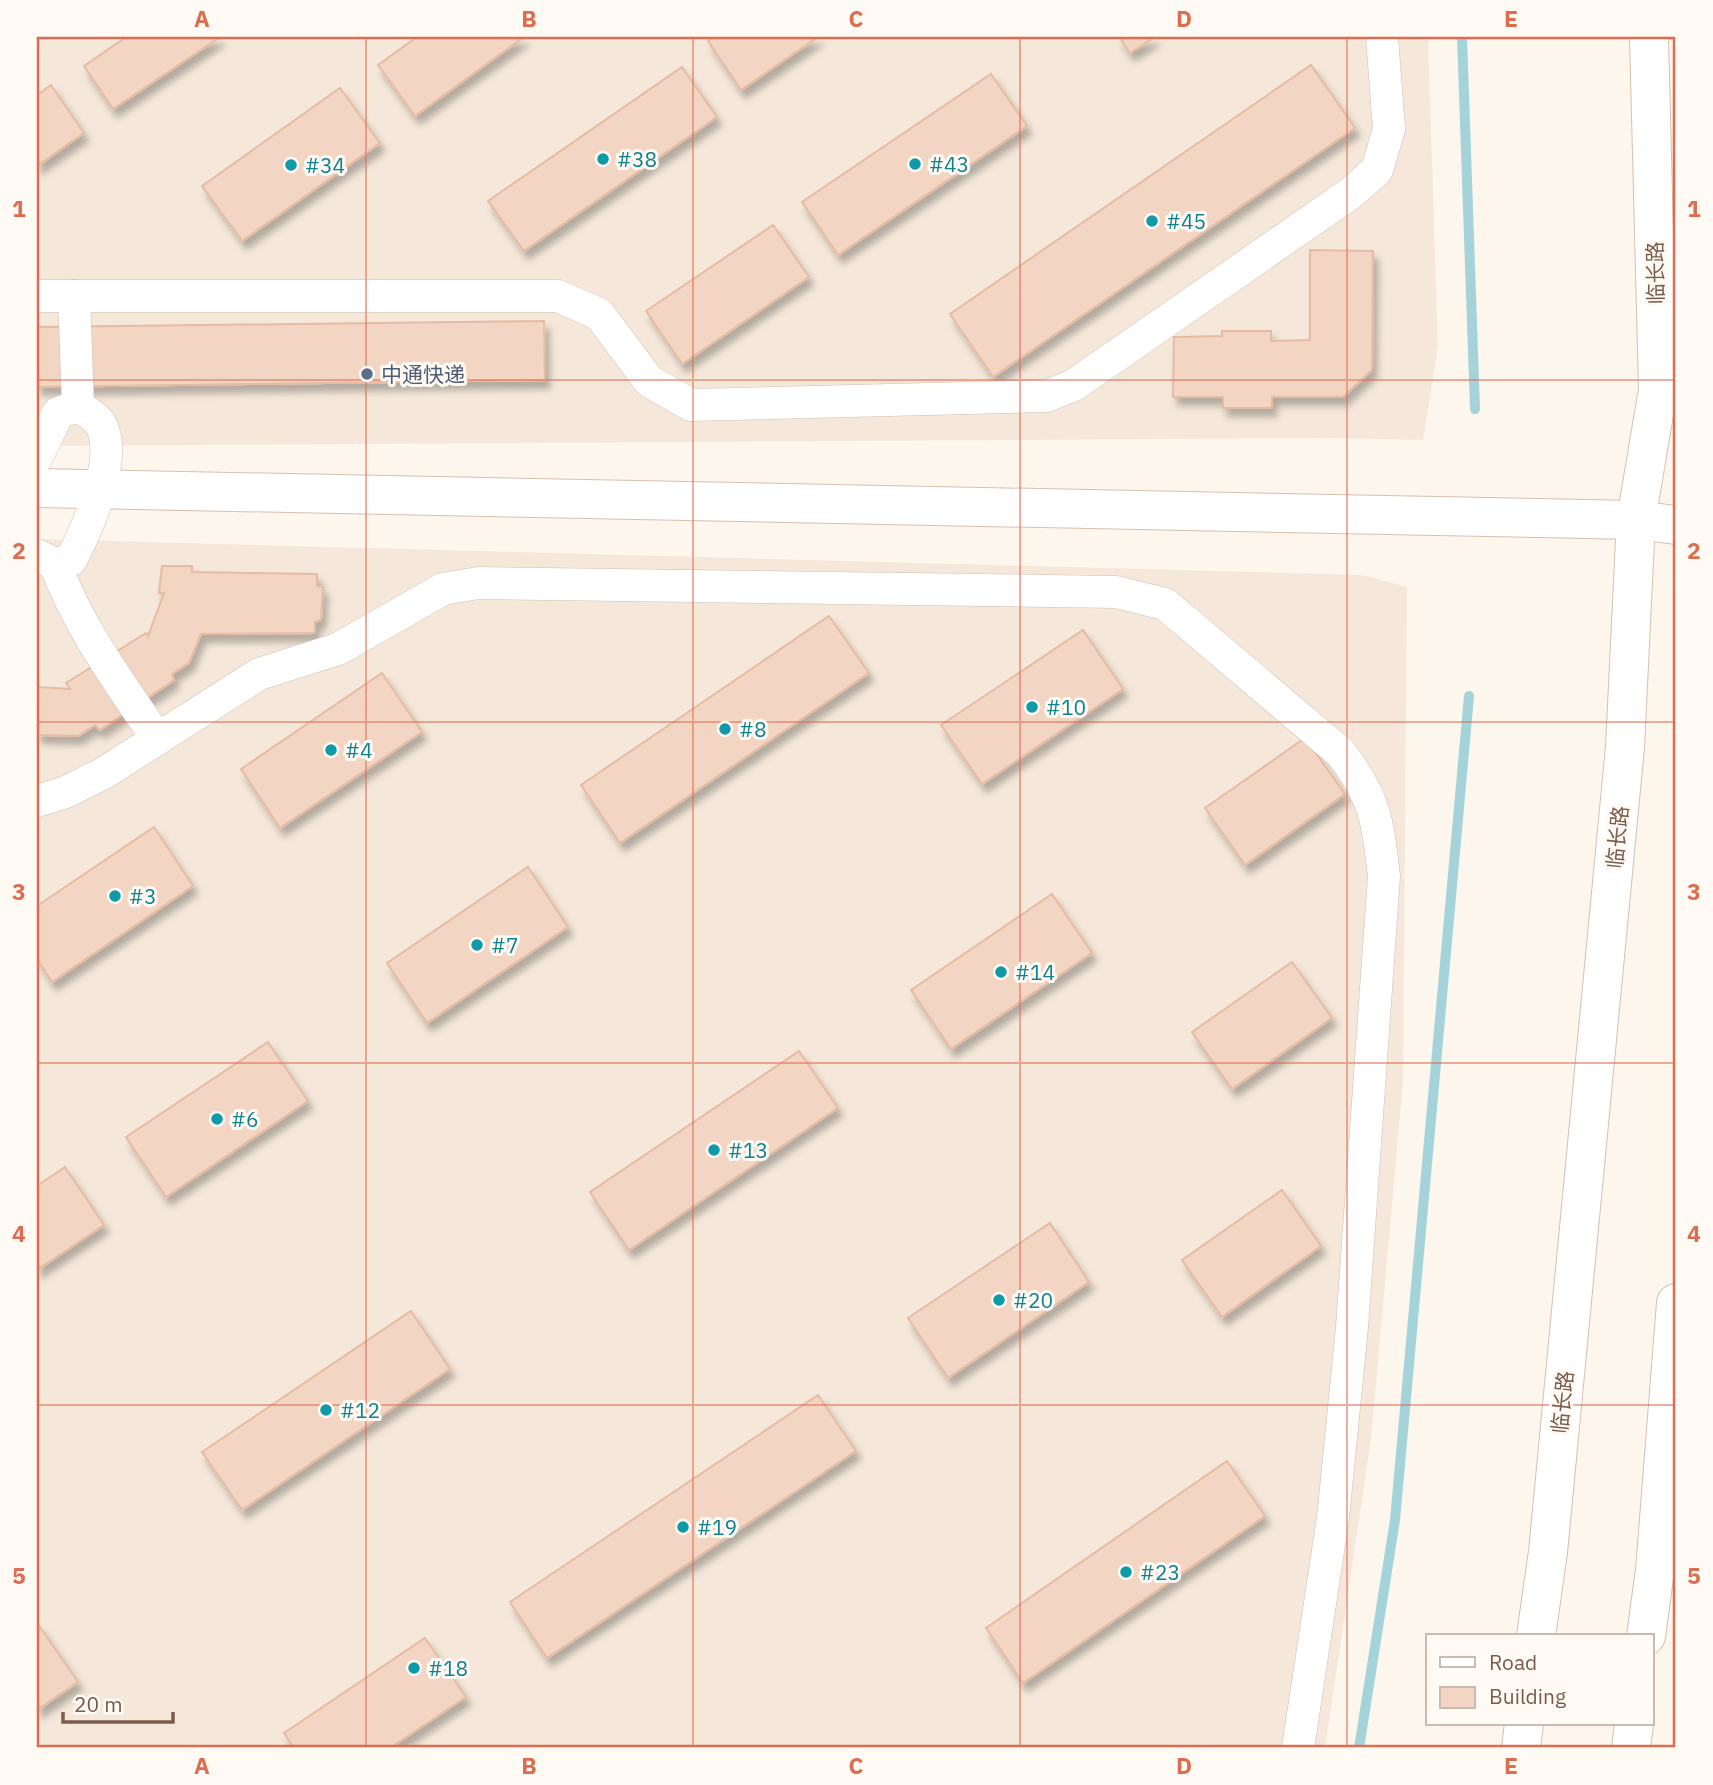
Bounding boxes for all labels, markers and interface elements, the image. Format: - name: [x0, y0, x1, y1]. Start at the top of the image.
- text: A: [194, 3, 210, 33]
- text: B: [521, 3, 537, 33]
- text: C: [849, 3, 864, 33]
- text: D: [1176, 3, 1192, 33]
- text: E: [1504, 3, 1518, 33]
- place label: #38: [617, 145, 657, 173]
- place label: #43: [929, 150, 969, 178]
- place label: #34: [305, 151, 345, 179]
- marker: #38: [595, 151, 611, 167]
- marker: #43: [907, 156, 923, 172]
- marker: #34: [283, 157, 299, 173]
- text: 1: [12, 193, 26, 223]
- text: 1: [1687, 193, 1701, 223]
- place label: #45: [1166, 207, 1206, 235]
- marker: #45: [1144, 213, 1160, 229]
- street label: 临长路: [1640, 241, 1670, 305]
- place label: 中通快递: [381, 360, 465, 388]
- marker: 中通快递: [359, 366, 375, 382]
- text: 2: [12, 535, 26, 565]
- text: 2: [1687, 535, 1701, 565]
- place label: #10: [1046, 693, 1086, 721]
- marker: #10: [1024, 699, 1040, 715]
- place label: #8: [739, 715, 767, 743]
- marker: #8: [717, 721, 733, 737]
- place label: #4: [345, 736, 373, 764]
- marker: #4: [323, 742, 339, 758]
- street label: 临长路: [1600, 804, 1634, 870]
- text: 3: [12, 876, 26, 906]
- text: 3: [1687, 876, 1701, 906]
- place label: #3: [129, 882, 157, 910]
- marker: #3: [107, 888, 123, 904]
- place label: #7: [491, 931, 519, 959]
- marker: #7: [469, 937, 485, 953]
- place label: #14: [1015, 958, 1055, 986]
- marker: #14: [993, 964, 1009, 980]
- place label: #6: [231, 1105, 259, 1133]
- marker: #6: [209, 1111, 225, 1127]
- place label: #13: [728, 1136, 768, 1164]
- marker: #13: [706, 1142, 722, 1158]
- text: 4: [12, 1218, 26, 1248]
- text: 4: [1687, 1218, 1701, 1248]
- place label: #20: [1013, 1286, 1053, 1314]
- marker: #20: [991, 1292, 1007, 1308]
- street label: 临长路: [1545, 1369, 1579, 1435]
- place label: #12: [340, 1396, 380, 1424]
- marker: #12: [318, 1402, 334, 1418]
- place label: #19: [697, 1513, 737, 1541]
- marker: #19: [675, 1519, 691, 1535]
- place label: #23: [1140, 1558, 1180, 1586]
- text: 5: [12, 1560, 26, 1590]
- text: 5: [1687, 1560, 1701, 1590]
- marker: #23: [1118, 1564, 1134, 1580]
- legend: [1426, 1634, 1654, 1726]
- text: Road: [1489, 1648, 1537, 1676]
- place label: #18: [428, 1654, 468, 1682]
- marker: #18: [406, 1660, 422, 1676]
- scale bar: [63, 1680, 173, 1724]
- text: Building: [1489, 1682, 1566, 1710]
- text: 20 m: [74, 1690, 123, 1718]
- text: A: [194, 1750, 210, 1780]
- text: B: [521, 1750, 537, 1780]
- text: C: [849, 1750, 864, 1780]
- text: D: [1176, 1750, 1192, 1780]
- text: E: [1504, 1750, 1518, 1780]

